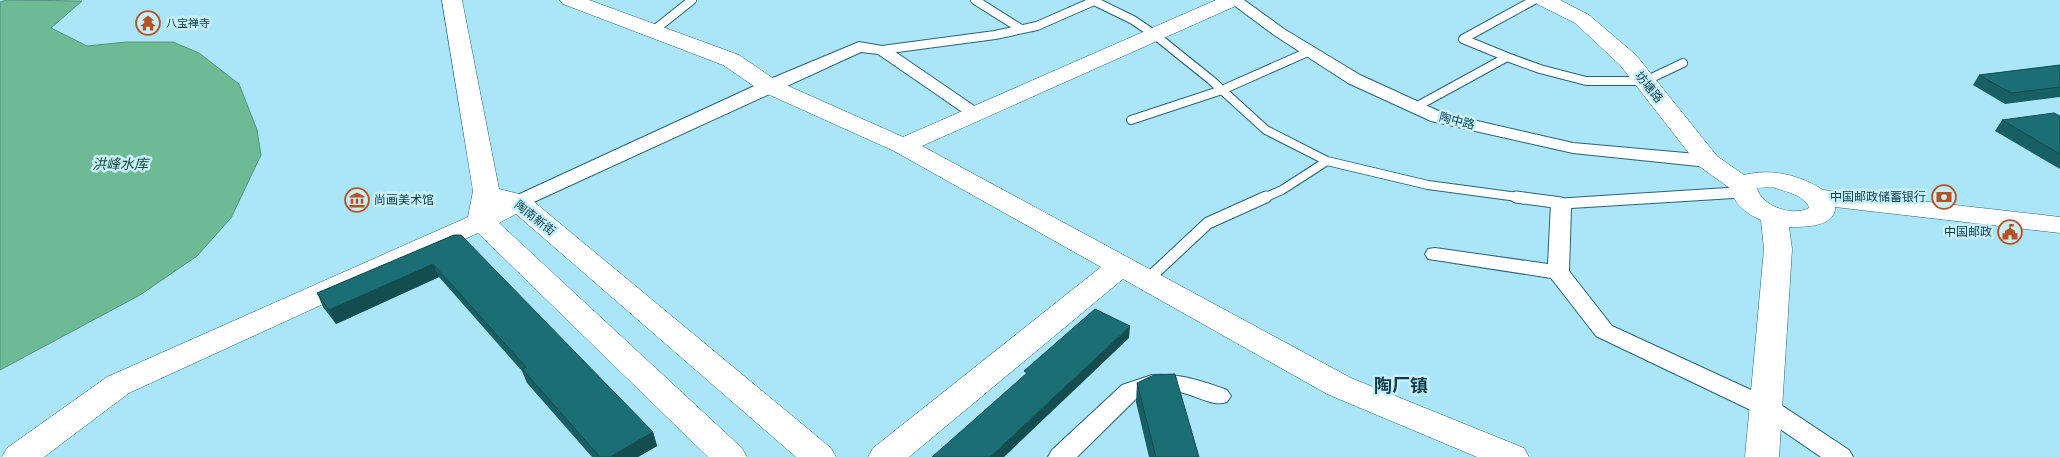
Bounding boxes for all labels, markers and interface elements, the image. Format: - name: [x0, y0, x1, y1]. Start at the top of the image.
- temple icon: 八宝禅寺: [135, 10, 161, 36]
- place label: 八宝禅寺: [166, 17, 210, 30]
- street label: 坊塘路: [1632, 69, 1666, 105]
- street label: 陶中路: [1438, 110, 1476, 132]
- water label: 洪峰水库: [92, 156, 150, 172]
- bank icon: 中国邮政储蓄银行: [1931, 184, 1957, 210]
- museum icon: 尚画美术馆: [344, 187, 370, 213]
- place label: 中国邮政储蓄银行: [1830, 190, 1926, 204]
- place label: 尚画美术馆: [374, 193, 434, 207]
- street label: 陶南新街: [512, 198, 558, 238]
- public building icon: 中国邮政: [1997, 219, 2023, 245]
- place label: 中国邮政: [1944, 225, 1992, 239]
- district label: 陶厂镇: [1374, 375, 1428, 396]

